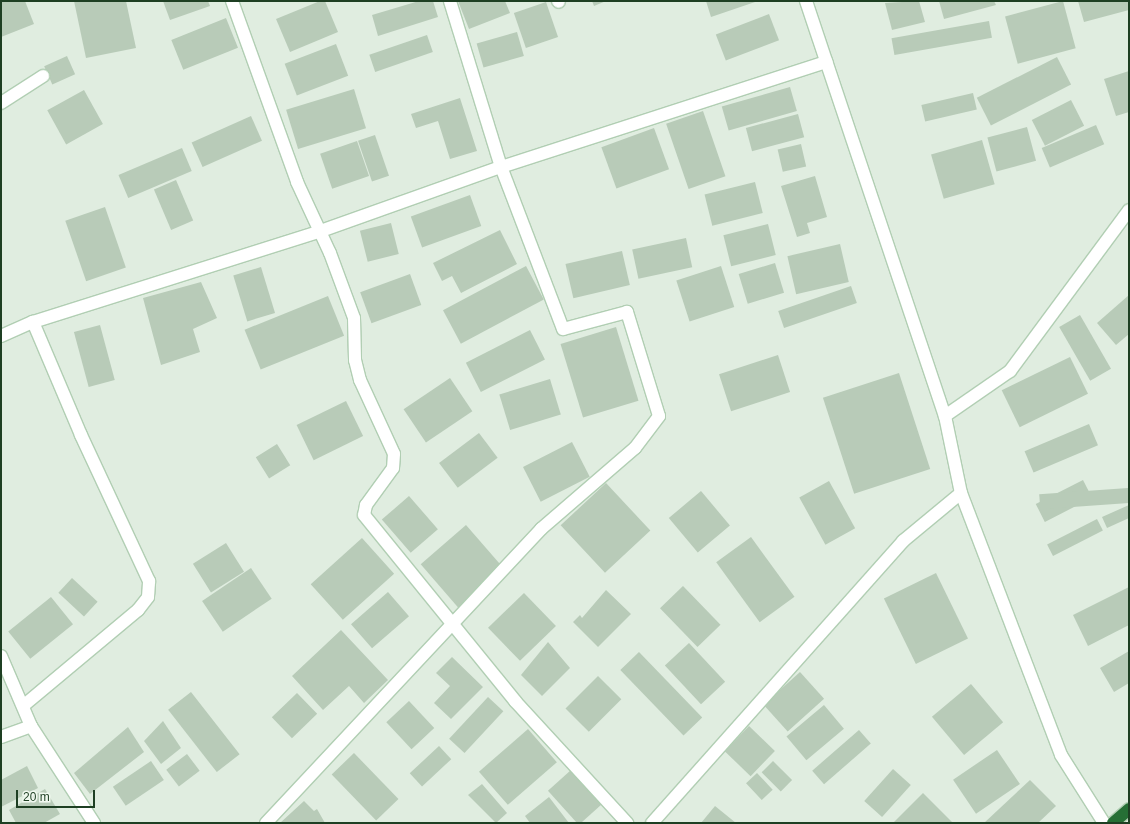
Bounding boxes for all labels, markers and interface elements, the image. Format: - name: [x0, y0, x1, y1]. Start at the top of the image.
- scale bar: [18, 782, 97, 808]
- text: 20 m: [23, 790, 50, 804]

